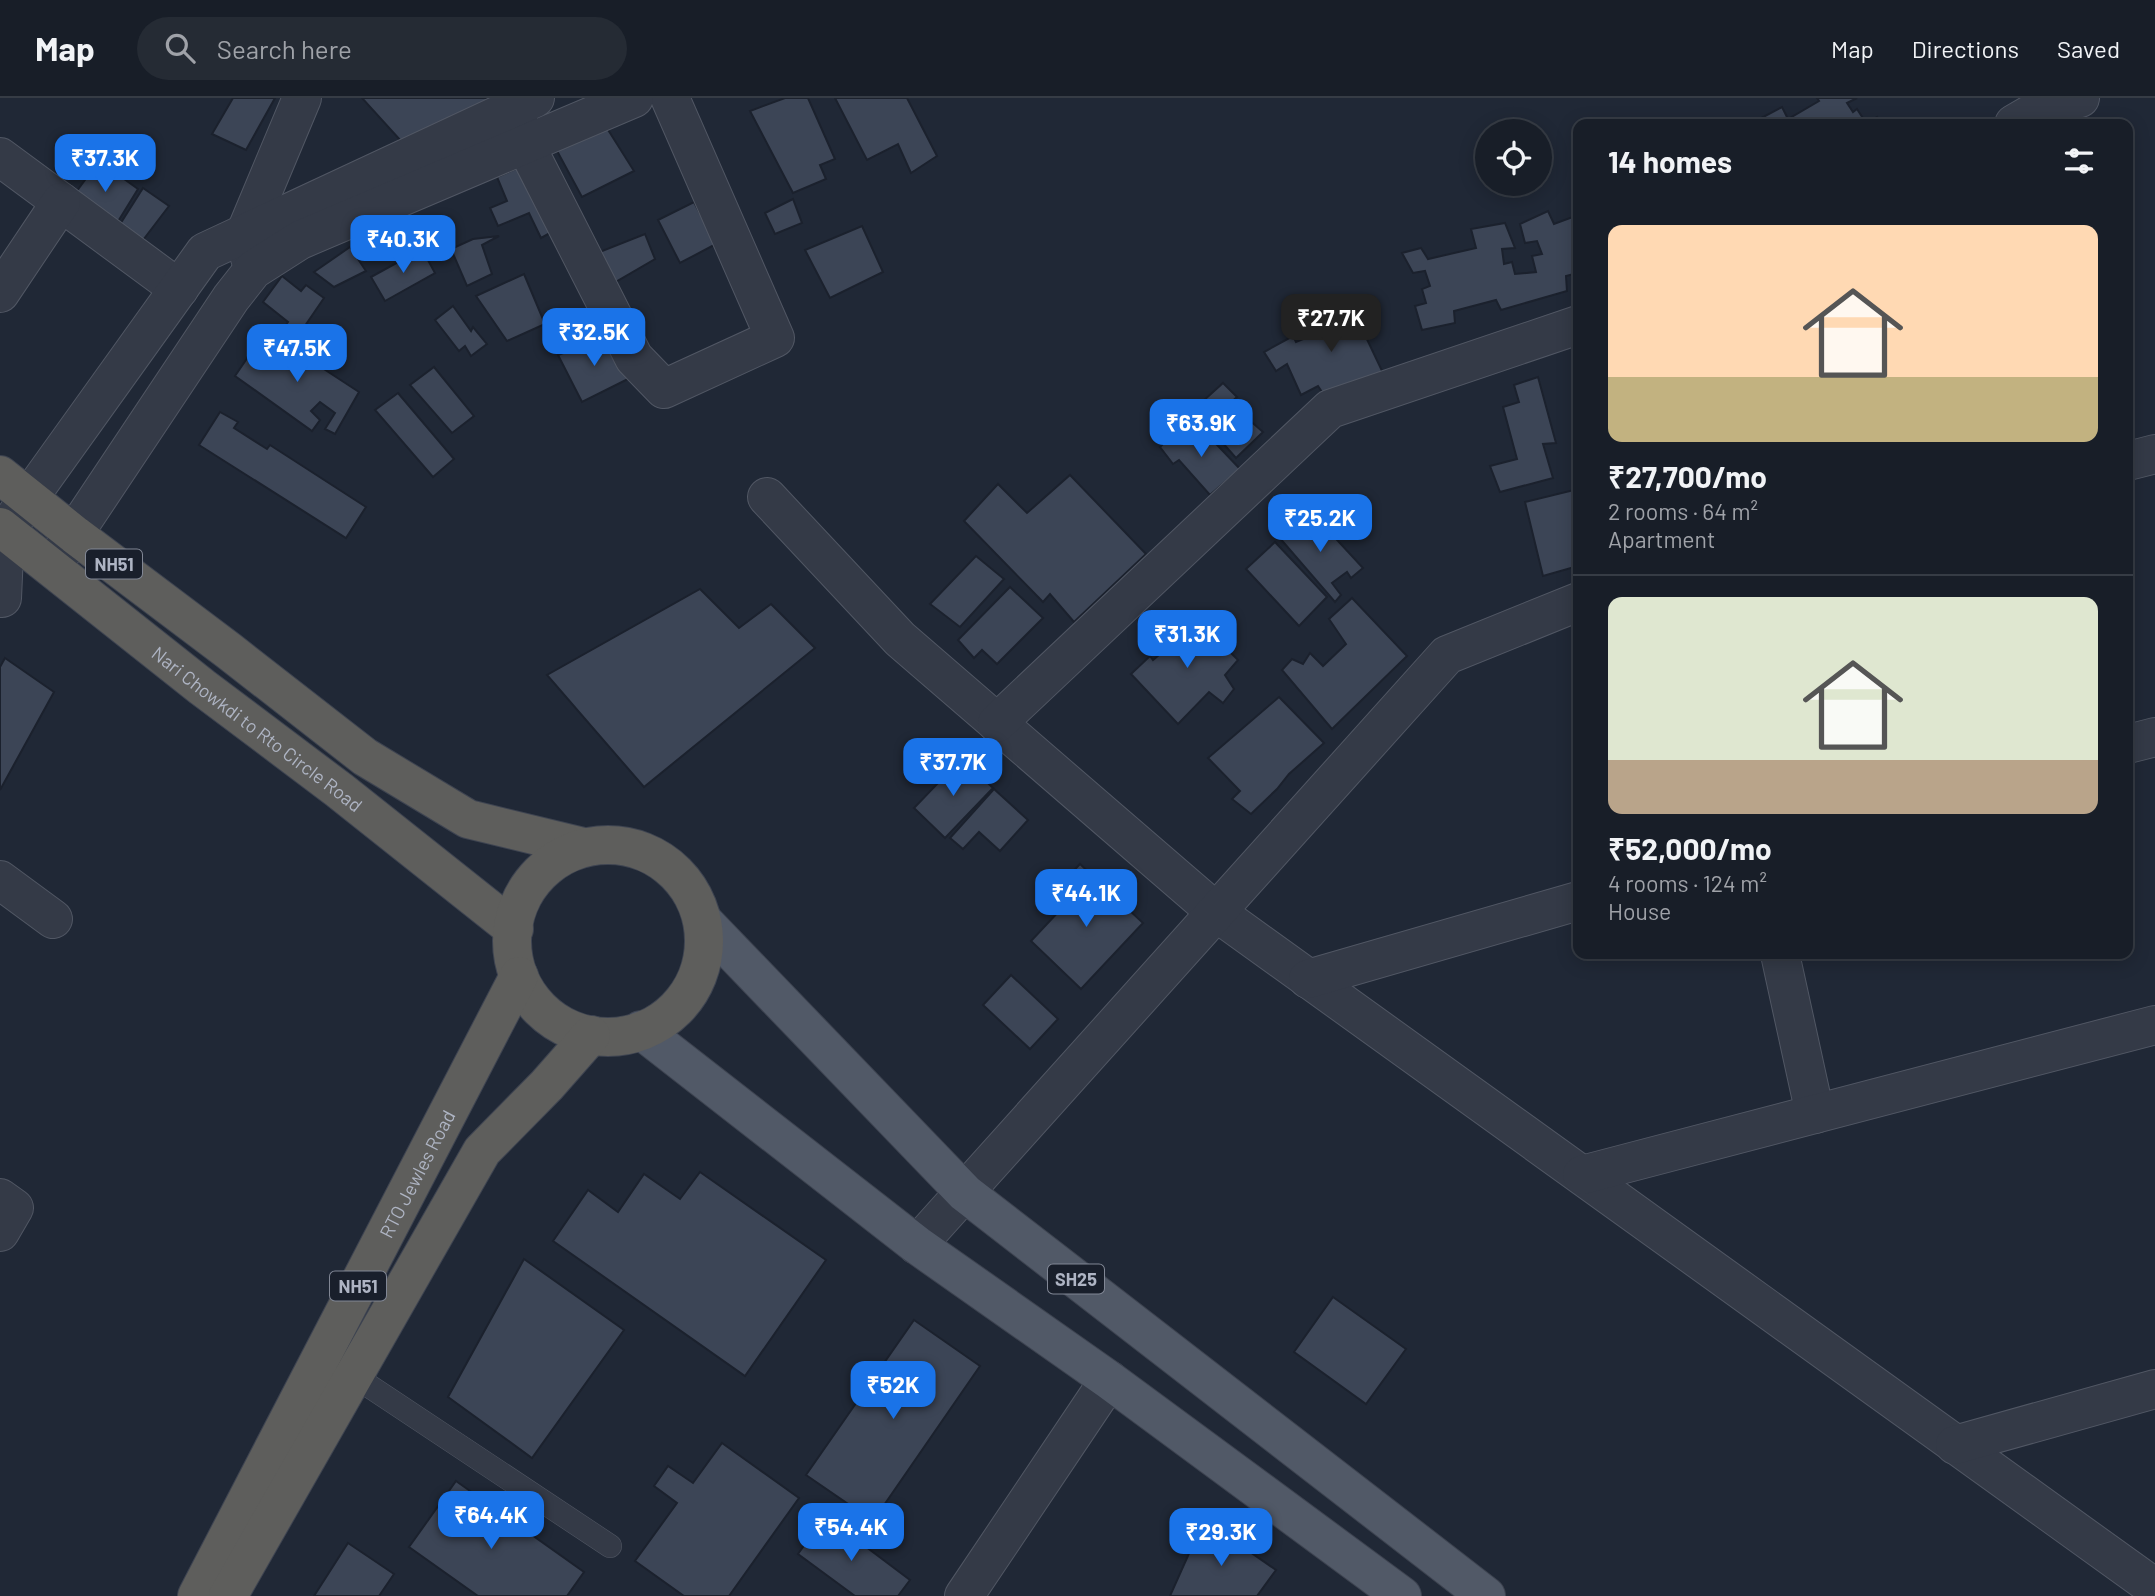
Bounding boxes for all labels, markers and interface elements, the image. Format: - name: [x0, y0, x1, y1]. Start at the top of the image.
- search box: [137, 17, 627, 80]
- text: Map: [35, 28, 95, 68]
- icon: search: [161, 29, 199, 67]
- text: Search here: [217, 33, 352, 64]
- text: Map: [1831, 34, 1874, 63]
- text: Directions: [1912, 34, 2019, 63]
- text: Saved: [2057, 34, 2120, 63]
- map controls: [1475, 119, 1552, 196]
- button: locate: [1475, 119, 1552, 196]
- pin: ₹37.3K: [48, 134, 162, 194]
- icon: filters: [2060, 142, 2098, 180]
- text: ₹37.3K: [71, 143, 139, 171]
- text: 14 homes: [1608, 143, 1732, 179]
- pin: ₹40.3K: [346, 216, 460, 275]
- text: ₹40.3K: [366, 224, 440, 252]
- icon: home: [1790, 270, 1916, 396]
- pin: ₹27.7K: [1274, 294, 1388, 354]
- text: ₹27.7K: [1297, 303, 1365, 331]
- pin: ₹32.5K: [537, 308, 651, 368]
- text: ₹32.5K: [558, 317, 630, 345]
- pin: ₹47.5K: [240, 324, 354, 384]
- text: ₹47.5K: [263, 333, 331, 361]
- pin: ₹63.9K: [1144, 400, 1258, 459]
- text: ₹63.9K: [1166, 408, 1236, 436]
- text: ₹27,700/mo: [1608, 458, 1767, 494]
- pin: ₹25.2K: [1263, 494, 1377, 554]
- text: 2 rooms · 64 m²: [1608, 497, 1758, 525]
- text: ₹25.2K: [1284, 503, 1356, 531]
- text: Apartment: [1608, 525, 1715, 553]
- road number: NH51: [86, 550, 142, 578]
- pin: ₹31.3K: [1130, 610, 1244, 670]
- text: ₹31.3K: [1154, 619, 1220, 647]
- street label: Nari Chowkdi to Rto Circle Road: [148, 641, 367, 816]
- icon: home: [1790, 642, 1916, 768]
- pin: ₹37.7K: [896, 738, 1010, 798]
- text: ₹37.7K: [919, 747, 987, 775]
- text: ₹52,000/mo: [1608, 830, 1772, 866]
- text: 4 rooms · 124 m²: [1608, 869, 1767, 897]
- pin: ₹44.1K: [1029, 870, 1143, 929]
- text: ₹44.1K: [1051, 878, 1121, 906]
- text: House: [1608, 897, 1671, 925]
- street label: RTO Jewles Road: [374, 1106, 459, 1241]
- road number: SH25: [1048, 1264, 1104, 1294]
- road number: NH51: [330, 1272, 386, 1301]
- pin: ₹52K: [852, 1362, 934, 1421]
- text: ₹52K: [867, 1370, 919, 1398]
- pin: ₹64.4K: [434, 1492, 548, 1551]
- text: ₹64.4K: [454, 1500, 528, 1528]
- pin: ₹54.4K: [794, 1504, 908, 1563]
- pin: ₹29.3K: [1164, 1508, 1278, 1568]
- text: ₹54.4K: [814, 1512, 888, 1540]
- text: ₹29.3K: [1185, 1517, 1257, 1545]

